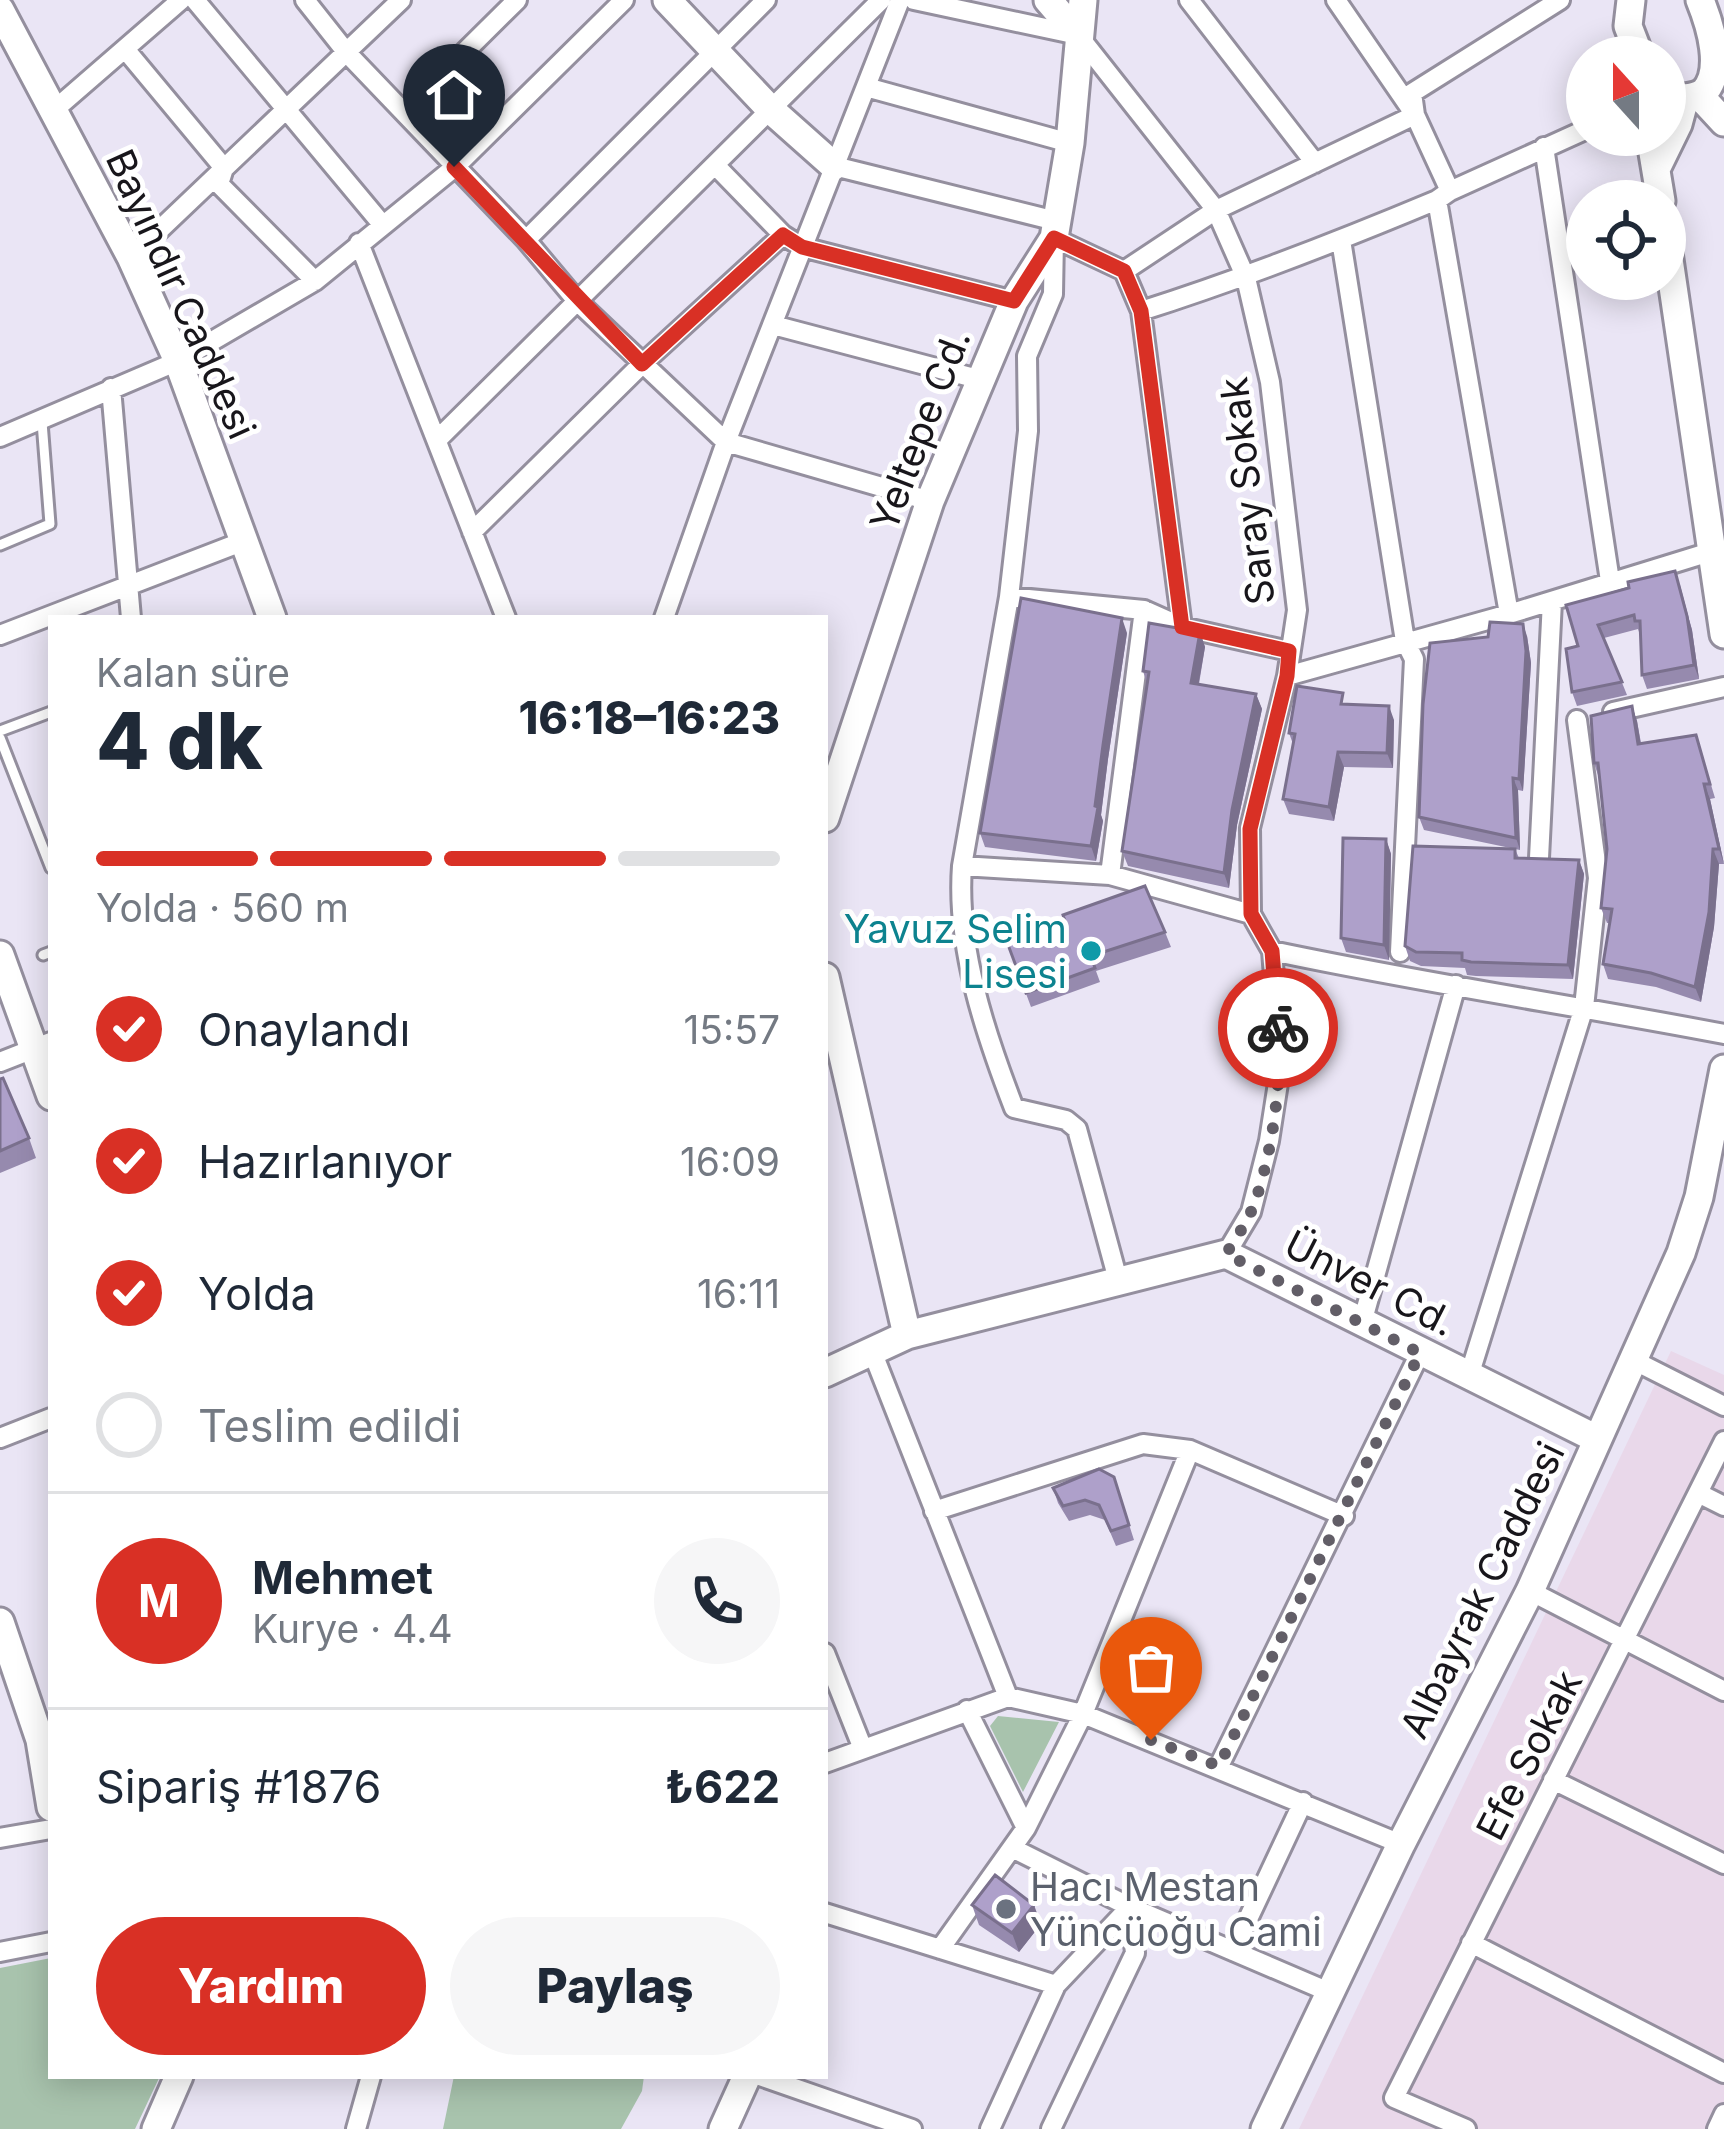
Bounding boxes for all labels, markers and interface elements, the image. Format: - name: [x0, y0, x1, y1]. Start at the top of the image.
- north arrow: [1566, 36, 1686, 156]
- map controls: [1566, 36, 1686, 300]
- pin: [403, 44, 505, 167]
- icon: home: [421, 62, 487, 128]
- street label: Bayındır Caddesi: [97, 142, 266, 445]
- button: locate: [1566, 180, 1686, 300]
- street label: Yeltepe Cd.: [860, 322, 980, 537]
- street label: Saray Sokak: [1209, 375, 1284, 608]
- text: Kalan süre: [96, 649, 290, 696]
- text: 16:18–16:23: [519, 690, 780, 745]
- text: 4 dk: [96, 693, 263, 788]
- text: Yolda · 560 m: [96, 884, 349, 931]
- place label: Yavuz Selim Lisesi: [844, 905, 1067, 997]
- marker: Yavuz Selim Lisesi: [1078, 938, 1104, 964]
- courier: [1218, 968, 1338, 1088]
- icon: bike: [1245, 995, 1311, 1061]
- icon: check: [96, 996, 162, 1062]
- text: Onaylandı: [198, 1002, 410, 1057]
- text: 15:57: [683, 1006, 780, 1053]
- icon: check: [96, 1128, 162, 1194]
- text: Hazırlanıyor: [198, 1134, 452, 1189]
- text: 16:09: [680, 1138, 780, 1185]
- street label: Ünver Cd.: [1277, 1220, 1463, 1345]
- icon: check: [96, 1260, 162, 1326]
- text: Yolda: [198, 1266, 316, 1321]
- text: 16:11: [697, 1270, 780, 1317]
- text: Teslim edildi: [198, 1398, 461, 1453]
- street label: Albayrak Caddesi: [1389, 1434, 1574, 1746]
- button: phone: [654, 1538, 780, 1664]
- text: Mehmet: [252, 1550, 433, 1605]
- text: M: [138, 1573, 180, 1628]
- text: Kurye · 4.4: [252, 1605, 453, 1652]
- pin: [1100, 1617, 1202, 1740]
- icon: bag: [1118, 1635, 1184, 1701]
- street label: Efe Sokak: [1466, 1662, 1591, 1847]
- text: Sipariş #1876: [96, 1759, 381, 1814]
- text: ₺622: [665, 1759, 780, 1814]
- place label: Hacı Mestan Yüncüoğu Cami: [1030, 1863, 1322, 1955]
- marker: Hacı Mestan Yüncüoğu Cami: [993, 1896, 1019, 1922]
- button: Yardım: [96, 1917, 426, 2055]
- button: Paylaş: [450, 1917, 780, 2055]

